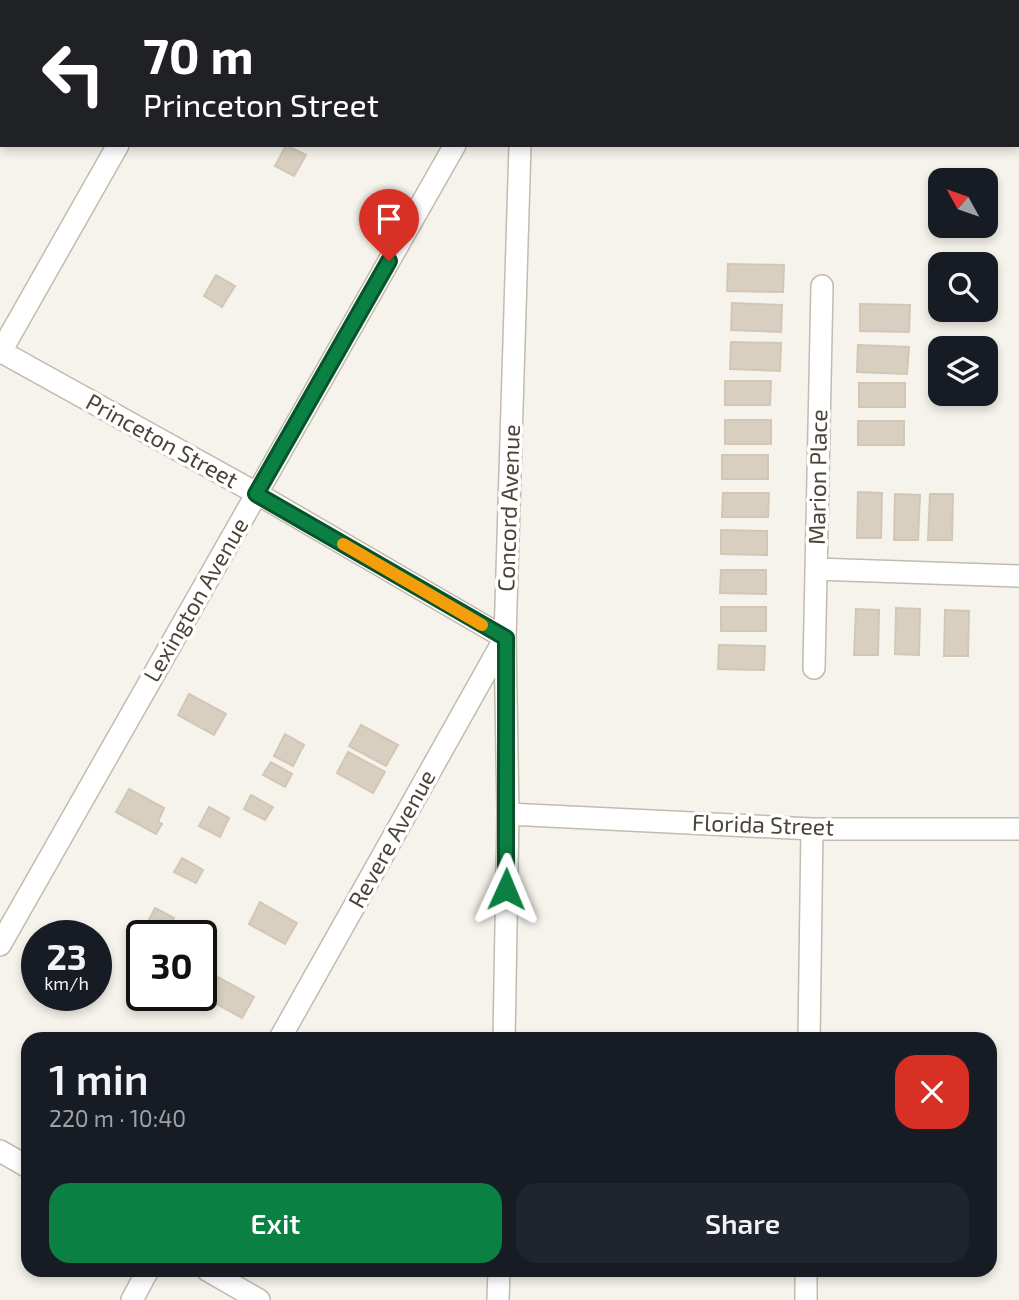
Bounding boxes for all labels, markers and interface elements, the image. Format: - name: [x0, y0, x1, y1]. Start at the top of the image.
- text: 70 m: [143, 25, 254, 84]
- icon: left: [28, 28, 119, 119]
- text: Princeton Street: [143, 85, 379, 123]
- north arrow: [928, 168, 998, 238]
- map controls: [928, 168, 998, 406]
- pin: [359, 189, 419, 261]
- icon: arrive: [370, 200, 408, 238]
- button: search: [928, 252, 998, 322]
- button: layers: [928, 336, 998, 406]
- street label: Princeton Street: [82, 387, 244, 494]
- street label: Marion Place: [802, 409, 832, 545]
- street label: Concord Avenue: [491, 424, 525, 592]
- street label: Lexington Avenue: [137, 512, 254, 687]
- street label: Revere Avenue: [342, 765, 441, 913]
- street label: Florida Street: [692, 808, 835, 840]
- position arrow: [469, 852, 543, 926]
- speed limit sign: 30: [126, 920, 217, 1011]
- text: 23: [46, 935, 87, 977]
- text: km/h: [44, 972, 89, 994]
- text: 1 min: [49, 1053, 149, 1103]
- button: close: [895, 1055, 969, 1129]
- text: 220 m · 10:40: [49, 1104, 186, 1132]
- button: Exit: [49, 1183, 502, 1263]
- button: Share: [516, 1183, 969, 1263]

